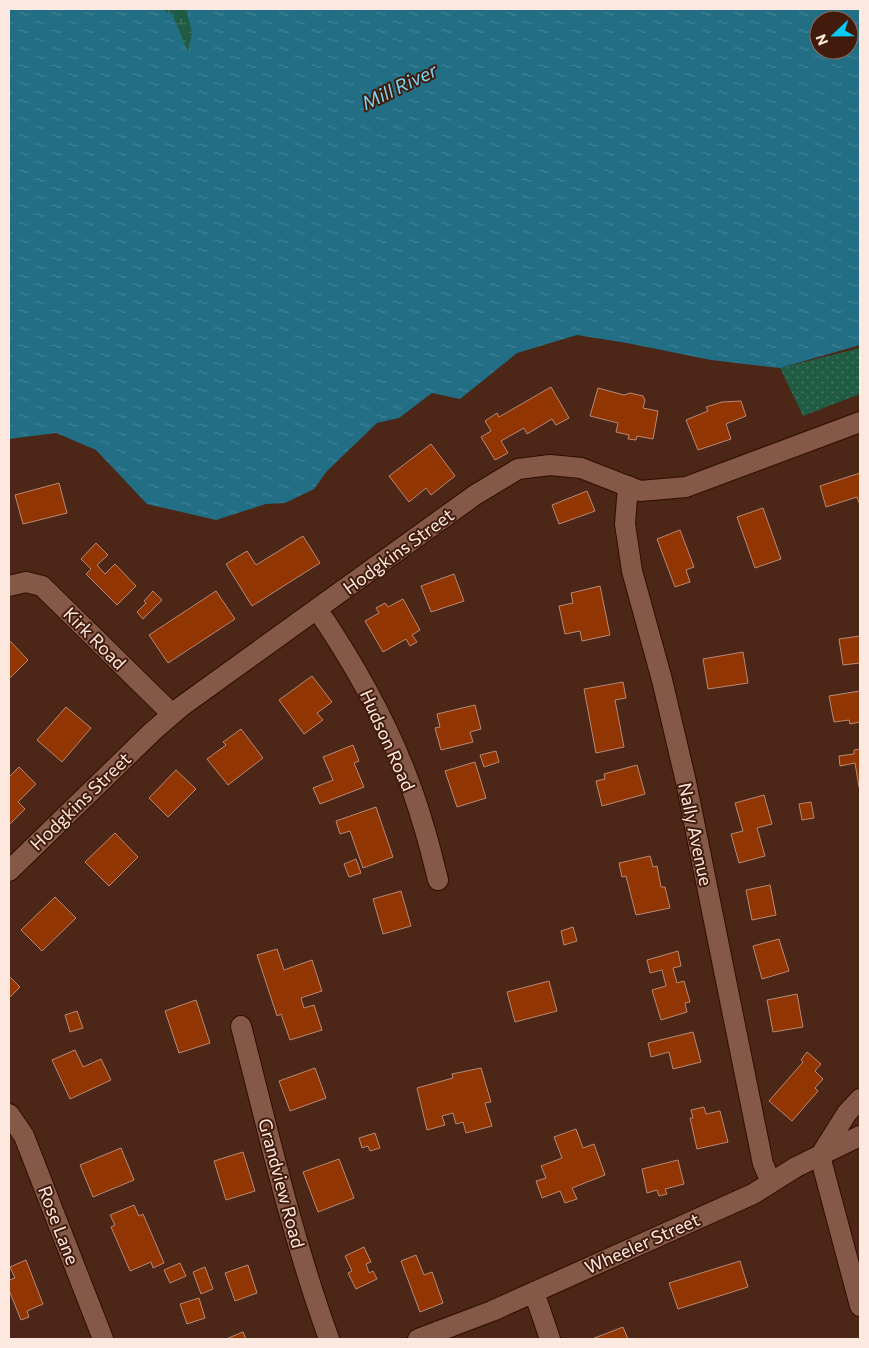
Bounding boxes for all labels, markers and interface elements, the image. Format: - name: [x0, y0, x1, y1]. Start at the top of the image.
- north arrow: [809, 10, 859, 60]
- text: N: [812, 32, 831, 48]
- water label: Mill River: [357, 57, 442, 114]
- street label: Hodgkins Street: [338, 503, 458, 599]
- street label: Kirk Road: [59, 602, 131, 674]
- street label: Hudson Road: [356, 686, 420, 794]
- street label: Hodgkins Street: [25, 747, 135, 855]
- street label: Nally Avenue: [674, 780, 718, 888]
- street label: Grandview Road: [254, 1116, 310, 1250]
- street label: Rose Lane: [34, 1182, 84, 1268]
- street label: Wheeler Street: [581, 1208, 703, 1278]

